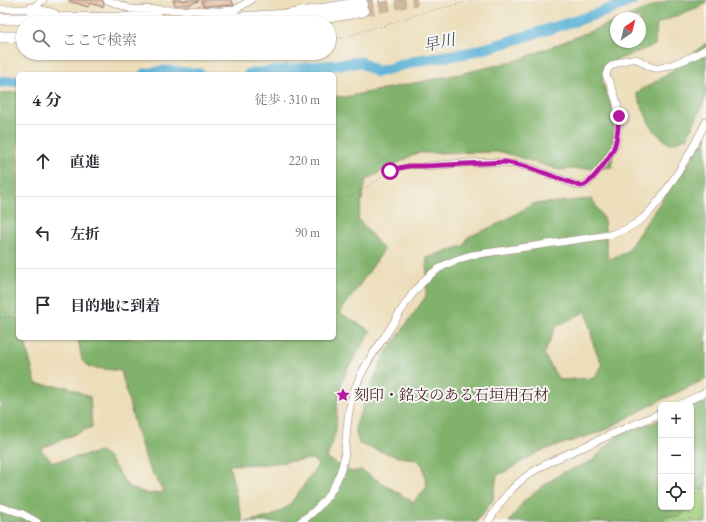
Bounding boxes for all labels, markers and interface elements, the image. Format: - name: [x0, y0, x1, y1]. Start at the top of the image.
- north arrow: [610, 12, 646, 48]
- search box: [16, 16, 336, 60]
- icon: search: [30, 27, 52, 49]
- water label: 早川: [421, 28, 459, 56]
- text: ここで検索: [62, 30, 137, 49]
- text: 4 分: [32, 89, 62, 111]
- text: 徒歩 · 310 m: [255, 91, 320, 108]
- route end: [610, 107, 628, 125]
- icon: ahead: [32, 150, 54, 172]
- text: 直進: [70, 152, 100, 171]
- text: 220 m: [289, 152, 320, 169]
- route start: [381, 162, 399, 180]
- icon: left: [32, 222, 54, 244]
- text: 左折: [70, 224, 100, 243]
- text: 90 m: [295, 224, 320, 241]
- icon: arrive: [32, 294, 54, 316]
- text: 目的地に到着: [70, 296, 160, 315]
- place label: 刻印・銘文のある石垣用石材: [354, 385, 549, 404]
- place icon: 刻印・銘文のある石垣用石材: [335, 387, 351, 403]
- map controls: [658, 402, 694, 510]
- button: +: [658, 402, 694, 438]
- button: −: [658, 438, 694, 474]
- button: locate: [658, 474, 694, 510]

